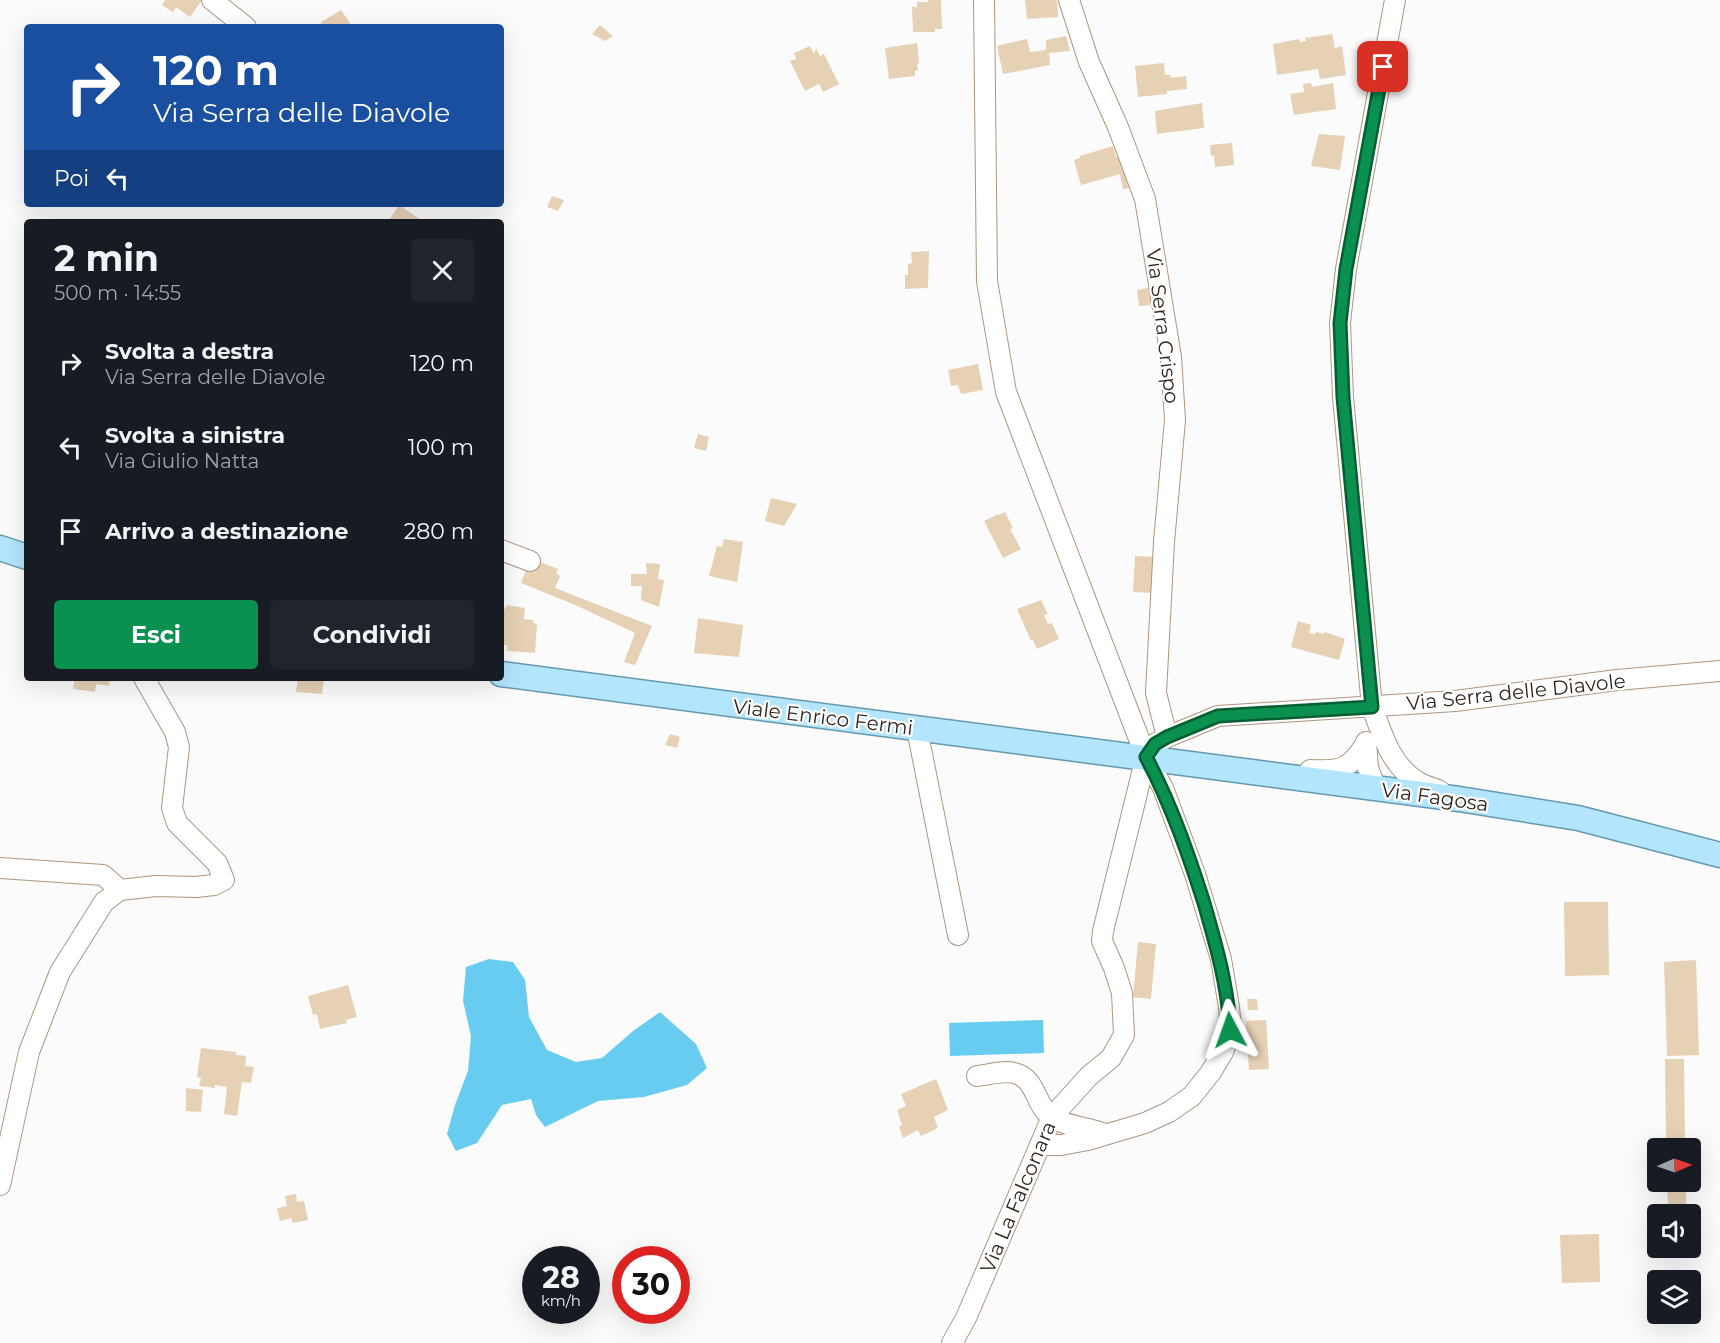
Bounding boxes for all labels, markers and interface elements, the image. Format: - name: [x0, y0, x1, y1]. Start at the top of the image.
- pin: [1357, 41, 1408, 92]
- text: 120 m: [153, 44, 279, 96]
- icon: right: [54, 48, 132, 126]
- icon: arrive: [1366, 50, 1399, 83]
- text: Via Serra delle Diavole: [153, 96, 450, 129]
- icon: left: [101, 162, 134, 195]
- text: Poi: [54, 165, 89, 192]
- text: 2 min: [54, 236, 159, 280]
- button: close: [411, 239, 474, 302]
- street label: Via Serra Crispo: [1142, 247, 1184, 405]
- text: 500 m · 14:55: [54, 281, 181, 305]
- text: Svolta a destra: [105, 338, 274, 365]
- icon: right: [54, 347, 87, 380]
- text: 120 m: [410, 350, 474, 377]
- text: Via Serra delle Diavole: [105, 365, 325, 389]
- text: Svolta a sinistra: [105, 422, 285, 449]
- icon: left: [54, 431, 87, 464]
- text: 100 m: [408, 434, 474, 461]
- text: Via Giulio Natta: [105, 449, 259, 473]
- icon: arrive: [54, 515, 87, 548]
- text: Arrivo a destinazione: [105, 518, 348, 545]
- text: 280 m: [404, 518, 474, 545]
- button: Esci: [54, 600, 258, 669]
- button: Condividi: [270, 600, 474, 669]
- street label: Via Serra delle Diavole: [1405, 669, 1627, 715]
- street label: Viale Enrico Fermi: [732, 694, 914, 740]
- street label: Via Fagosa: [1380, 778, 1490, 816]
- position arrow: [1198, 998, 1262, 1062]
- street label: Via La Falconara: [975, 1118, 1061, 1276]
- north arrow: [1647, 1138, 1701, 1192]
- map controls: [1647, 1138, 1701, 1324]
- button: sound: [1647, 1204, 1701, 1258]
- speed limit sign: 30: [612, 1246, 690, 1324]
- text: 28: [542, 1259, 580, 1296]
- button: layers: [1647, 1270, 1701, 1324]
- text: km/h: [541, 1291, 581, 1310]

